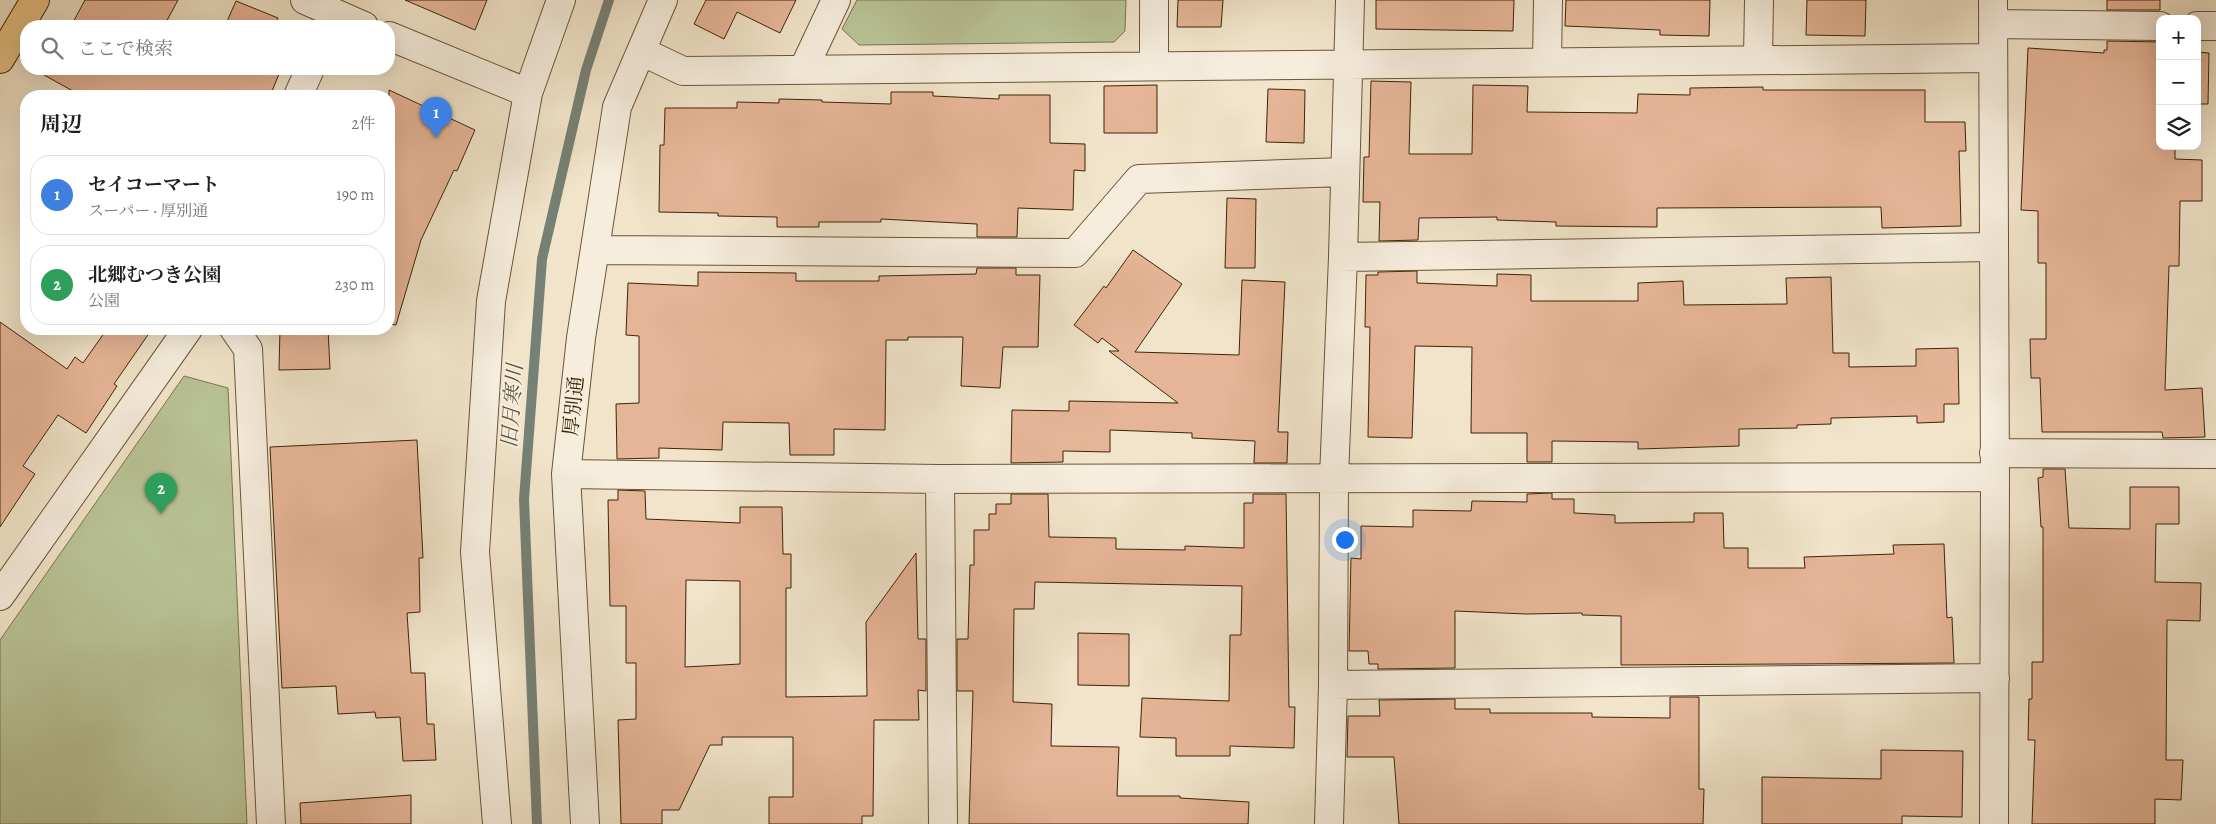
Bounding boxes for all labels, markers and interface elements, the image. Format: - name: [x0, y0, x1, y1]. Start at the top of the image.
- map controls: [2156, 15, 2201, 150]
- button: +: [2156, 15, 2201, 60]
- search box: [20, 20, 395, 75]
- icon: search: [38, 34, 66, 62]
- text: ここで検索: [78, 36, 173, 62]
- button: −: [2156, 60, 2201, 105]
- pin: 1: [420, 97, 452, 138]
- button: layers: [2156, 105, 2201, 150]
- text: 周辺: [40, 110, 82, 138]
- text: 2件: [351, 113, 375, 135]
- text: セイコーマート: [88, 172, 220, 198]
- text: 1: [54, 184, 60, 206]
- text: 190 m: [336, 184, 374, 206]
- text: スーパー · 厚別通: [88, 200, 208, 222]
- text: 北郷むつき公園: [88, 262, 221, 288]
- text: 2: [53, 274, 61, 296]
- text: 230 m: [335, 274, 374, 296]
- text: 公園: [88, 290, 120, 312]
- water label: 旧月寒川: [495, 361, 529, 449]
- street label: 厚別通: [557, 375, 590, 437]
- pin: 2: [145, 473, 177, 514]
- your location: [1332, 527, 1358, 553]

